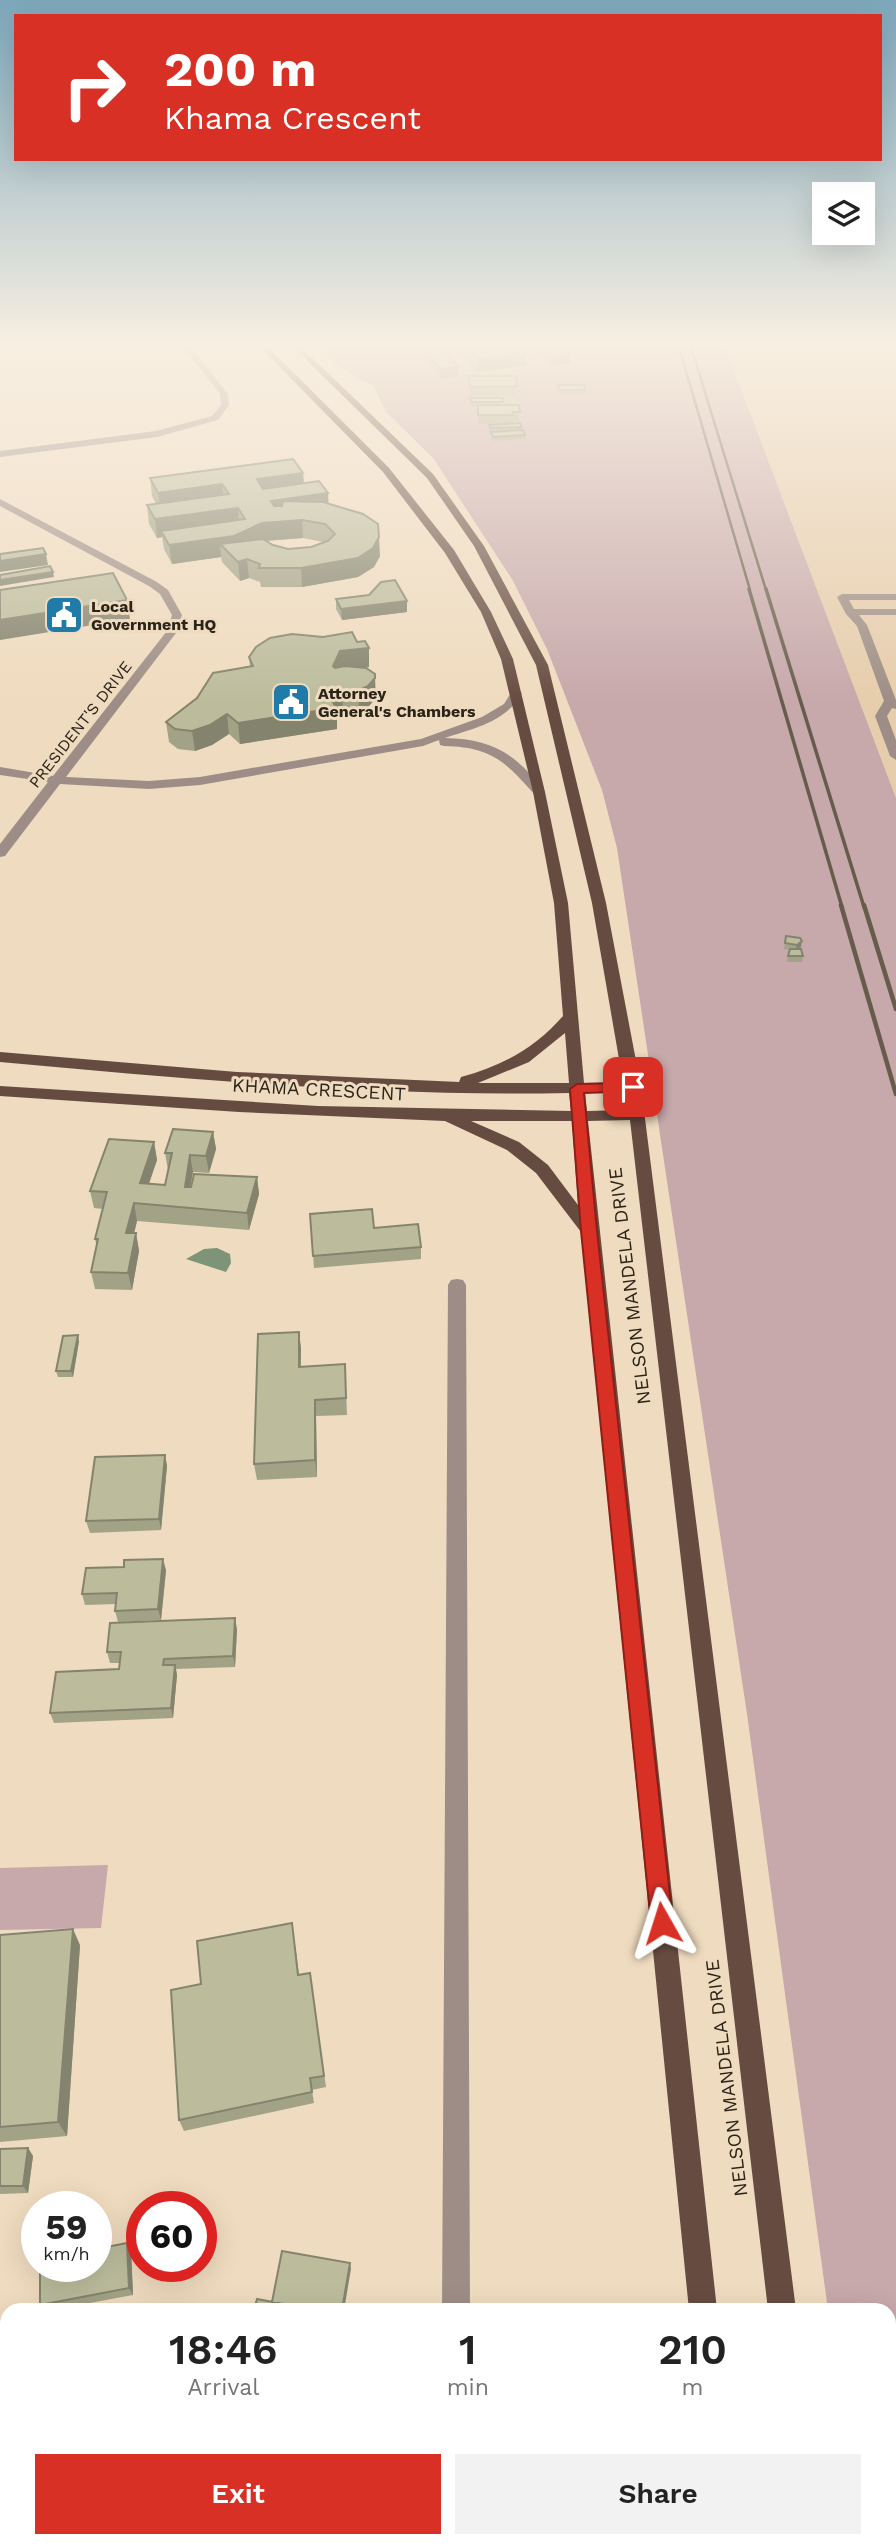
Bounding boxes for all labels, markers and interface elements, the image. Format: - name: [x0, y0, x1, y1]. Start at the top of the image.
- text: 200 m: [164, 40, 316, 98]
- icon: right: [49, 42, 140, 133]
- text: Khama Crescent: [164, 99, 421, 137]
- map controls: [812, 182, 875, 245]
- button: layers: [812, 182, 875, 245]
- public building icon: Local Government HQ: [43, 594, 85, 636]
- place label: Local Government HQ: [91, 597, 217, 634]
- street label: PRESIDENT'S DRIVE: [25, 657, 136, 792]
- public building icon: Attorney General's Chambers: [270, 681, 312, 723]
- place label: Attorney General's Chambers: [318, 684, 476, 721]
- pin: [603, 1057, 663, 1117]
- icon: arrive: [614, 1068, 652, 1106]
- street label: KHAMA CRESCENT: [231, 1073, 406, 1106]
- street label: NELSON MANDELA DRIVE: [604, 1166, 655, 1406]
- position arrow: [625, 1886, 699, 1960]
- street label: NELSON MANDELA DRIVE: [701, 1958, 752, 2198]
- speed limit sign: 60: [126, 2191, 217, 2282]
- text: 59: [46, 2206, 87, 2248]
- text: km/h: [43, 2243, 90, 2264]
- text: 18:46: [169, 2325, 278, 2374]
- text: 1: [459, 2325, 477, 2374]
- text: 210: [658, 2325, 727, 2374]
- text: Arrival: [187, 2374, 259, 2401]
- text: min: [447, 2374, 489, 2401]
- text: m: [682, 2374, 703, 2401]
- button: Exit: [35, 2454, 441, 2534]
- button: Share: [455, 2454, 861, 2534]

